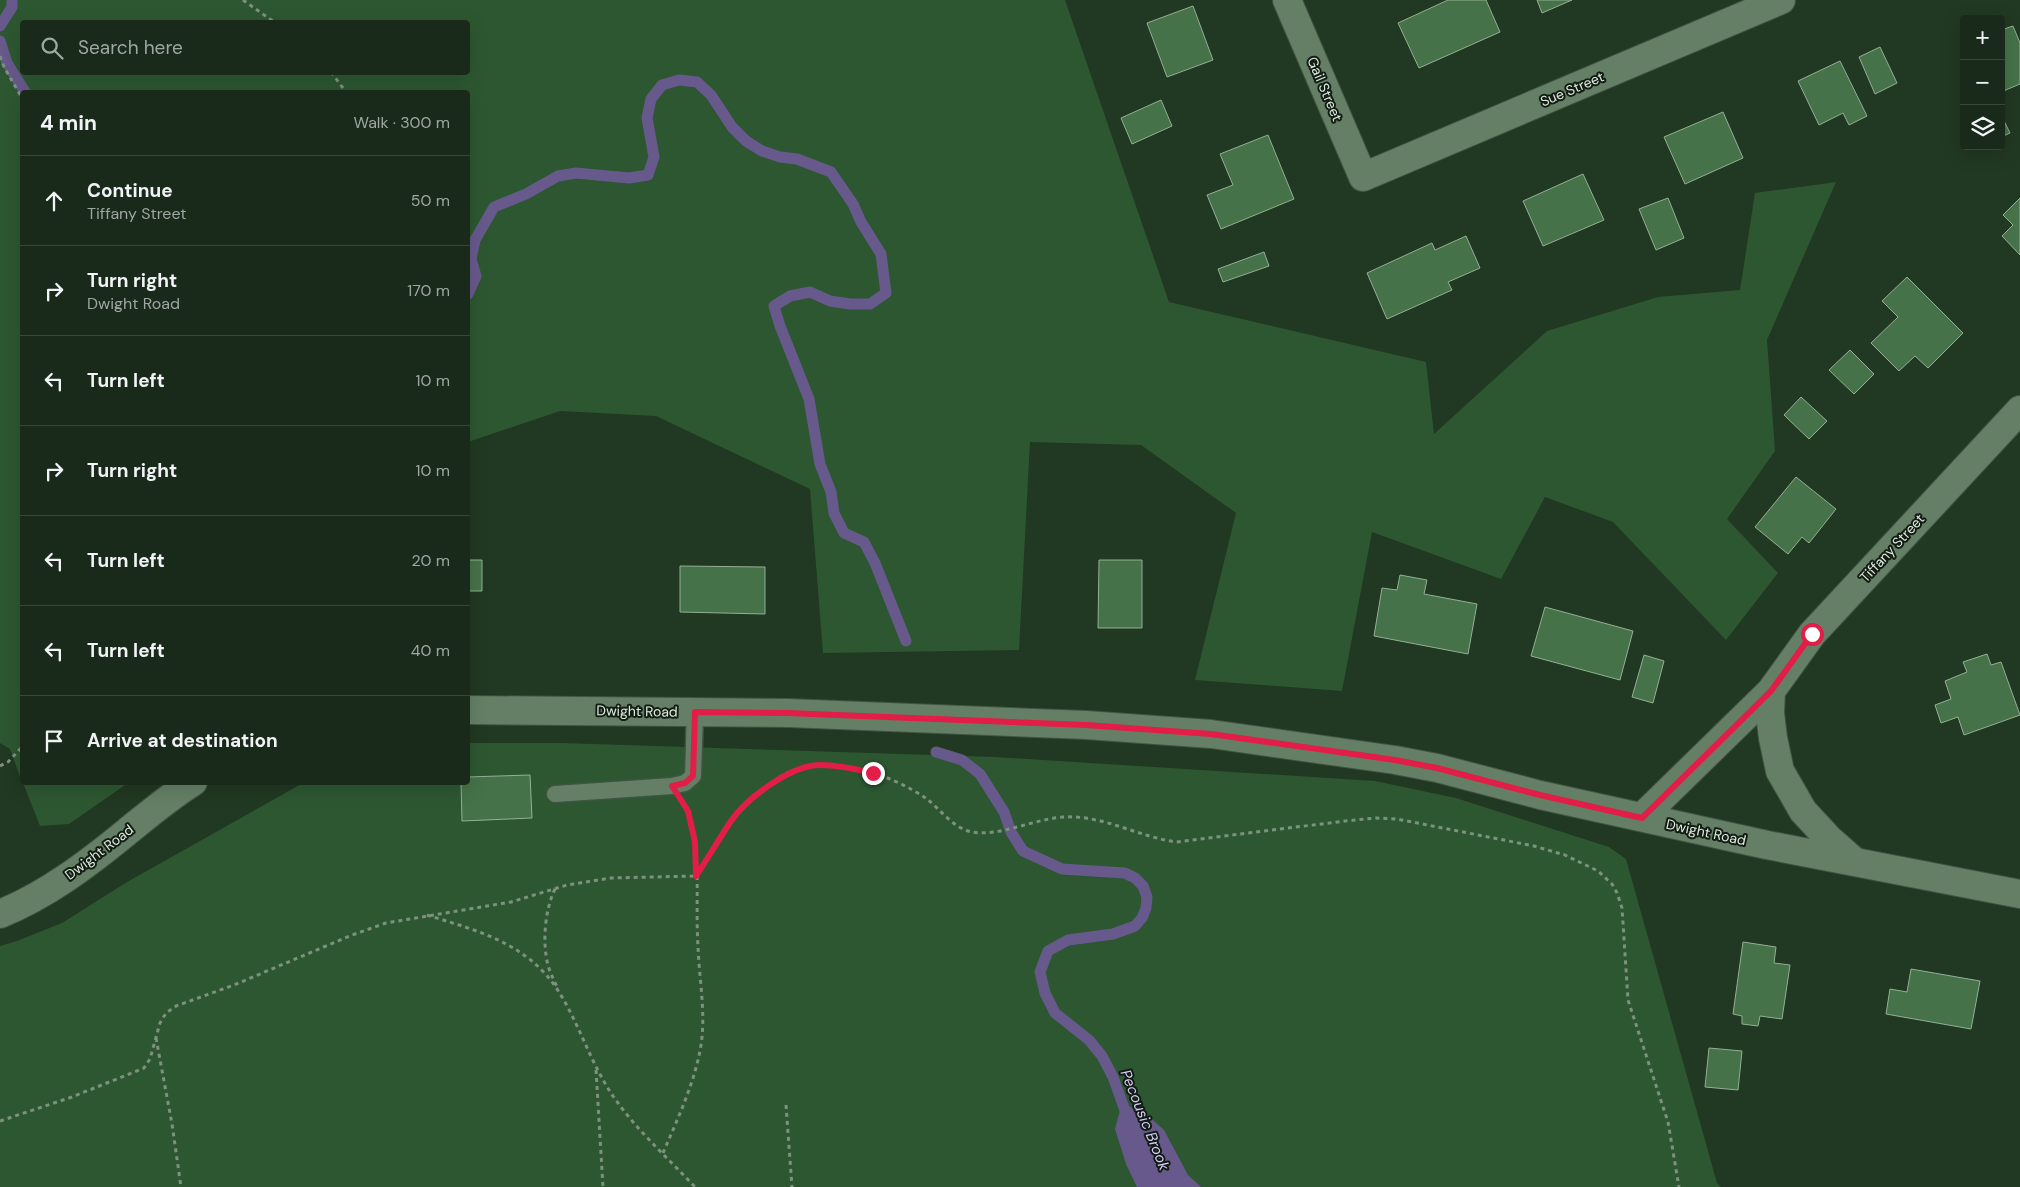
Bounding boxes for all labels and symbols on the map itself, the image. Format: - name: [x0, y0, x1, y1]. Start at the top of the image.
- street label: Gail Street: [1303, 54, 1347, 124]
- street label: Sue Street: [1537, 68, 1607, 110]
- street label: Tiffany Street: [1856, 510, 1928, 586]
- route start: [1801, 623, 1824, 646]
- street label: Dwight Road: [596, 701, 678, 721]
- route end: [862, 762, 885, 785]
- street label: Dwight Road: [1664, 815, 1748, 849]
- street label: Dwight Road: [61, 820, 137, 884]
- water label: Pecousic Brook: [1116, 1067, 1174, 1174]

